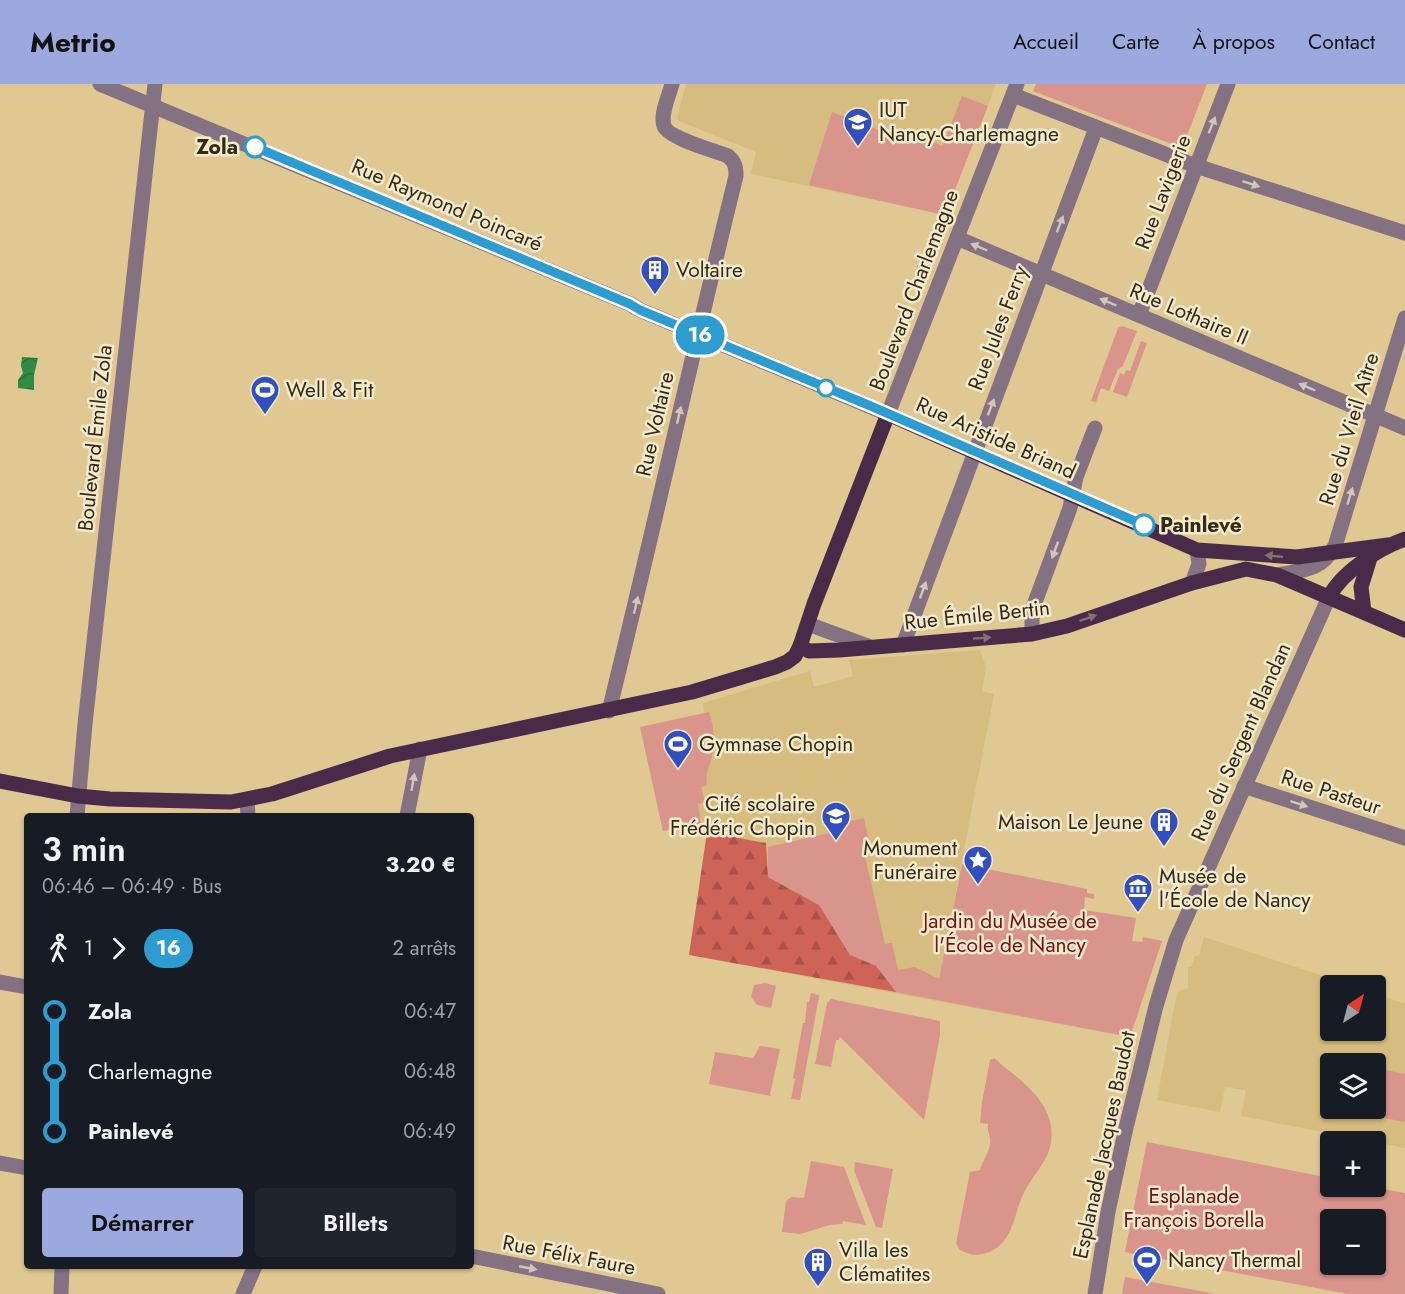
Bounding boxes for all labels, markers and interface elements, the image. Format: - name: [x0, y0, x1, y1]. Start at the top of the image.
- text: Metrio: [30, 22, 116, 63]
- text: Accueil: [1013, 27, 1079, 57]
- text: Carte: [1112, 27, 1160, 57]
- text: À propos: [1193, 27, 1275, 57]
- text: Contact: [1308, 27, 1375, 57]
- place label: IUT Nancy-Charlemagne: [879, 95, 1059, 149]
- school or university icon: IUT Nancy-Charlemagne: [842, 106, 874, 148]
- one-way arrow: [1208, 116, 1217, 134]
- street label: Rue Lavigerie: [1127, 130, 1199, 254]
- place label: Zola: [196, 132, 238, 162]
- marker: Zola: [244, 136, 266, 158]
- street label: Rue Raymond Poincaré: [347, 151, 547, 259]
- one-way arrow: [1242, 180, 1260, 189]
- street label: Boulevard Charlemagne: [862, 185, 966, 395]
- one-way arrow: [1055, 215, 1065, 233]
- one-way arrow: [970, 242, 988, 252]
- building icon: Voltaire: [639, 254, 671, 296]
- place label: Voltaire: [676, 255, 743, 285]
- street label: Rue Jules Ferry: [960, 261, 1036, 395]
- street label: Rue Lothaire II: [1125, 275, 1253, 353]
- one-way arrow: [1100, 297, 1117, 306]
- line badge: 16: [673, 316, 727, 354]
- text: 16: [688, 320, 712, 350]
- street label: Boulevard Émile Zola: [70, 343, 120, 533]
- street label: Rue du Vieil Aître: [1312, 349, 1386, 509]
- street label: Rue Voltaire: [628, 368, 682, 479]
- sports icon: Well & Fit: [249, 374, 281, 416]
- place label: Well & Fit: [286, 375, 373, 405]
- unlabelled marker: [817, 379, 835, 397]
- one-way arrow: [1298, 381, 1316, 391]
- street label: Rue Aristide Briand: [911, 389, 1081, 487]
- one-way arrow: [987, 398, 996, 416]
- one-way arrow: [674, 406, 684, 424]
- one-way arrow: [1346, 487, 1355, 505]
- place label: Painlevé: [1160, 510, 1242, 540]
- marker: Painlevé: [1133, 514, 1155, 536]
- one-way arrow: [1049, 541, 1059, 559]
- one-way arrow: [1264, 551, 1283, 561]
- one-way arrow: [919, 580, 929, 598]
- street label: Rue Émile Bertin: [903, 592, 1051, 638]
- one-way arrow: [631, 596, 641, 614]
- one-way arrow: [1080, 613, 1098, 623]
- one-way arrow: [973, 633, 992, 643]
- street label: Rue du Sergent Blandan: [1184, 638, 1298, 846]
- sports icon: Gymnase Chopin: [662, 728, 694, 770]
- place label: Gymnase Chopin: [699, 729, 853, 759]
- street label: Rue Pasteur: [1277, 762, 1386, 822]
- one-way arrow: [409, 773, 418, 792]
- place label: Cité scolaire Frédéric Chopin: [670, 789, 815, 843]
- school or university icon: Cité scolaire Frédéric Chopin: [820, 800, 852, 842]
- one-way arrow: [1290, 800, 1308, 809]
- building icon: Maison Le Jeune: [1148, 806, 1180, 848]
- place label: Maison Le Jeune: [998, 807, 1143, 837]
- text: 3 min: [42, 826, 126, 873]
- place label: Monument Funéraire: [863, 833, 957, 887]
- place icon: Monument Funéraire: [962, 844, 994, 886]
- text: 3.20 €: [386, 848, 456, 880]
- place label: Musée de l'École de Nancy: [1159, 861, 1311, 915]
- text: 06:46 – 06:49 · Bus: [42, 872, 222, 901]
- museum icon: Musée de l'École de Nancy: [1122, 872, 1154, 914]
- park label: Jardin du Musée de l'École de Nancy: [920, 906, 1097, 960]
- icon: walk: [42, 932, 75, 965]
- icon: forward: [102, 932, 135, 965]
- text: 16: [156, 933, 181, 963]
- text: 1: [84, 934, 93, 963]
- text: 2 arrêts: [392, 934, 456, 963]
- north arrow: [1320, 975, 1386, 1041]
- map controls: [1320, 975, 1386, 1275]
- text: Zola: [88, 995, 132, 1027]
- text: 06:47: [404, 997, 456, 1026]
- street label: Esplanade Jacques Baudot: [1065, 1028, 1143, 1262]
- button: layers: [1320, 1053, 1386, 1119]
- text: Charlemagne: [88, 1055, 212, 1087]
- text: 06:48: [404, 1057, 456, 1086]
- text: Painlevé: [88, 1115, 174, 1147]
- text: 06:49: [403, 1117, 456, 1146]
- button: +: [1320, 1131, 1386, 1197]
- park label: Esplanade François Borella: [1124, 1181, 1264, 1235]
- button: Démarrer: [42, 1188, 243, 1257]
- button: Billets: [255, 1188, 456, 1257]
- button: −: [1320, 1209, 1386, 1275]
- street label: Rue Félix Faure: [500, 1227, 638, 1283]
- place label: Villa les Clématites: [839, 1235, 930, 1289]
- sports icon: Nancy Thermal: [1131, 1244, 1163, 1286]
- place label: Nancy Thermal: [1168, 1245, 1301, 1275]
- building icon: Villa les Clématites: [802, 1246, 834, 1288]
- one-way arrow: [519, 1264, 538, 1273]

